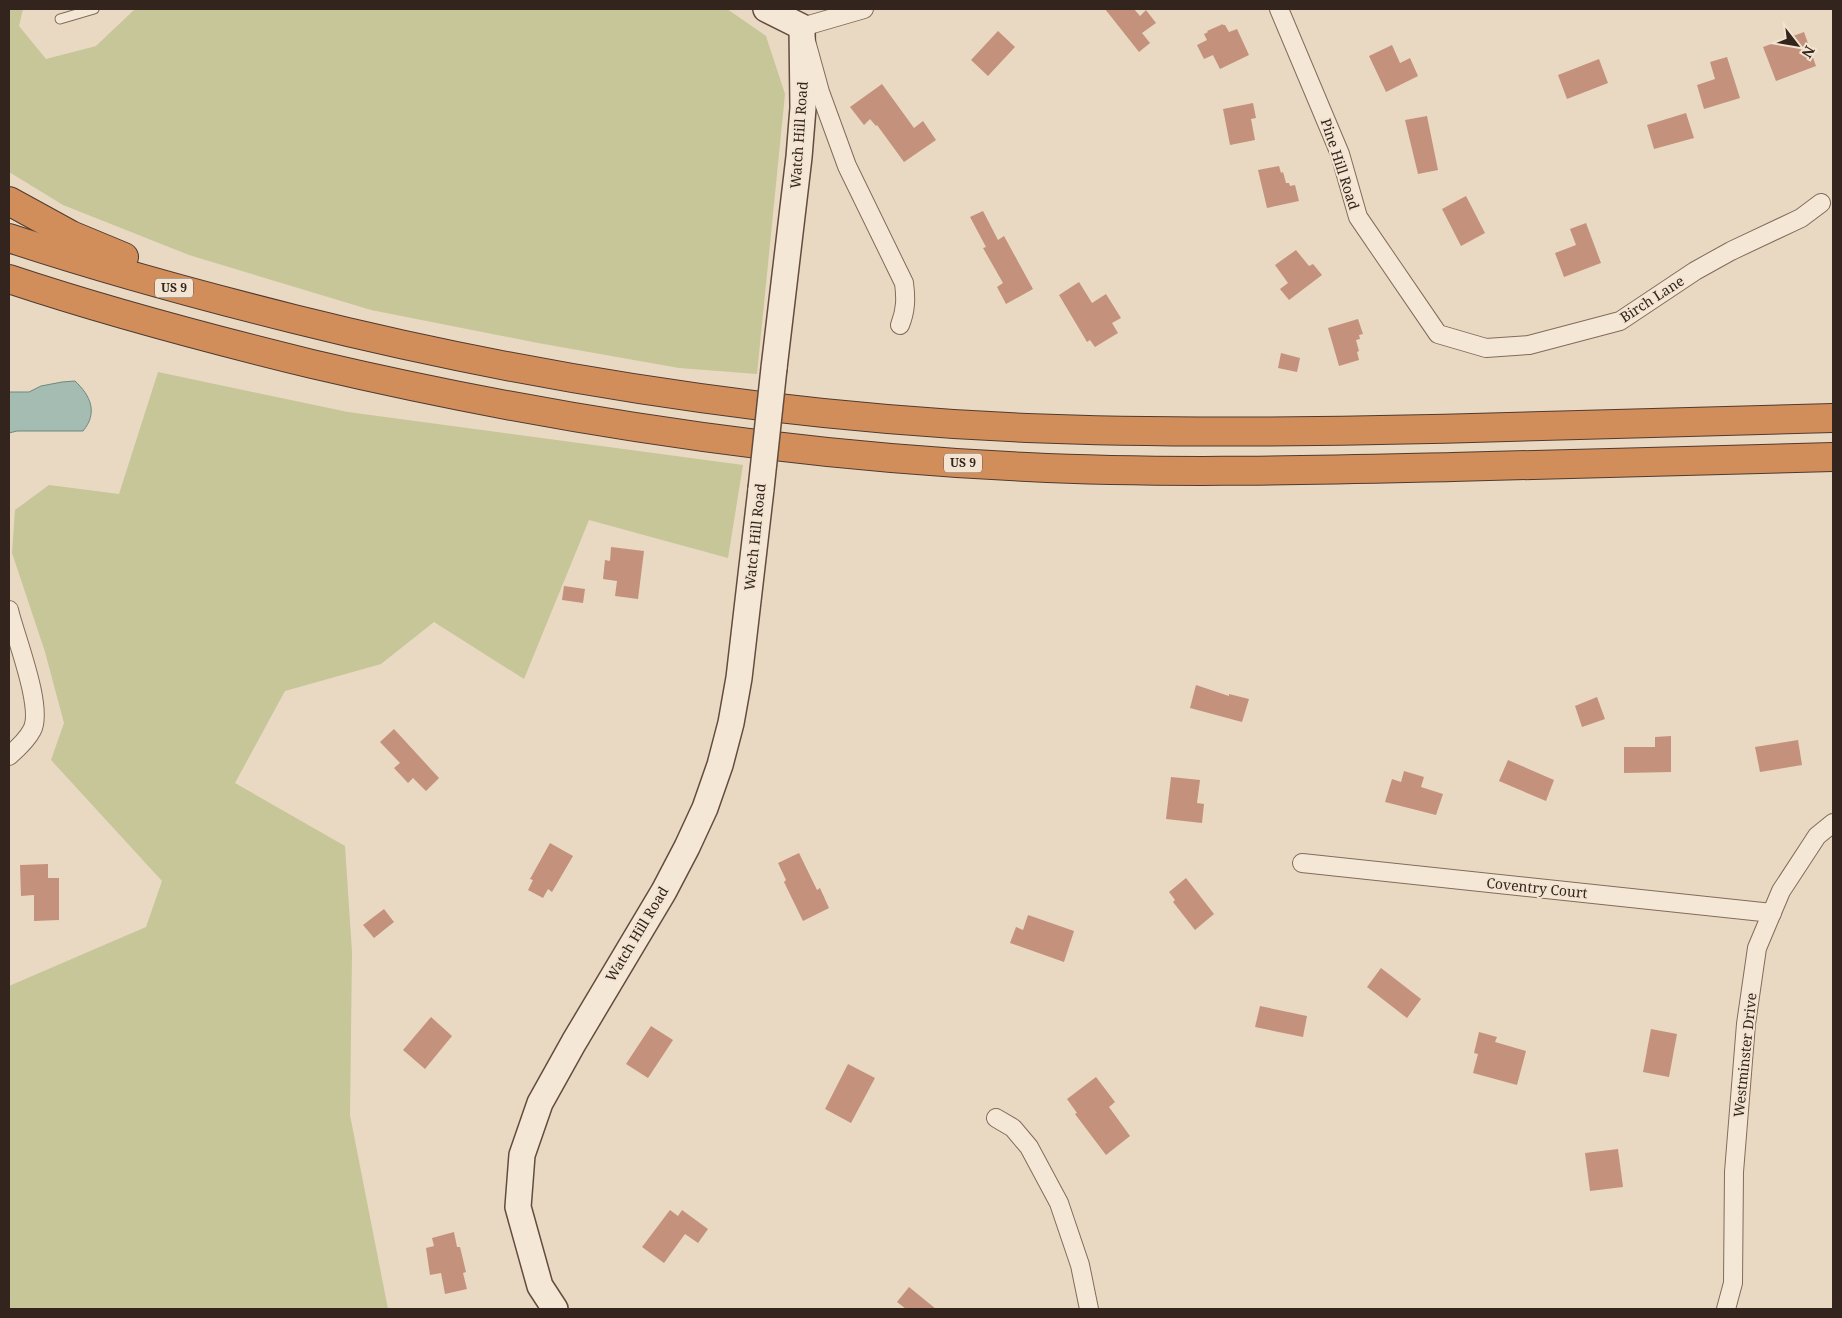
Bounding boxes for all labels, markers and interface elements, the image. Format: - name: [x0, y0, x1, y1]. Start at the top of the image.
- north arrow: [1772, 20, 1822, 70]
- text: N: [1798, 42, 1820, 62]
- street label: Watch Hill Road: [785, 80, 812, 189]
- street label: Pine Hill Road: [1317, 116, 1364, 212]
- street label: Birch Lane: [1616, 271, 1687, 326]
- road number: US 9: [155, 278, 193, 298]
- road number: US 9: [944, 453, 982, 472]
- street label: Watch Hill Road: [739, 482, 770, 591]
- street label: Coventry Court: [1486, 873, 1589, 902]
- street label: Watch Hill Road: [601, 882, 673, 985]
- street label: Westminster Drive: [1729, 992, 1760, 1118]

